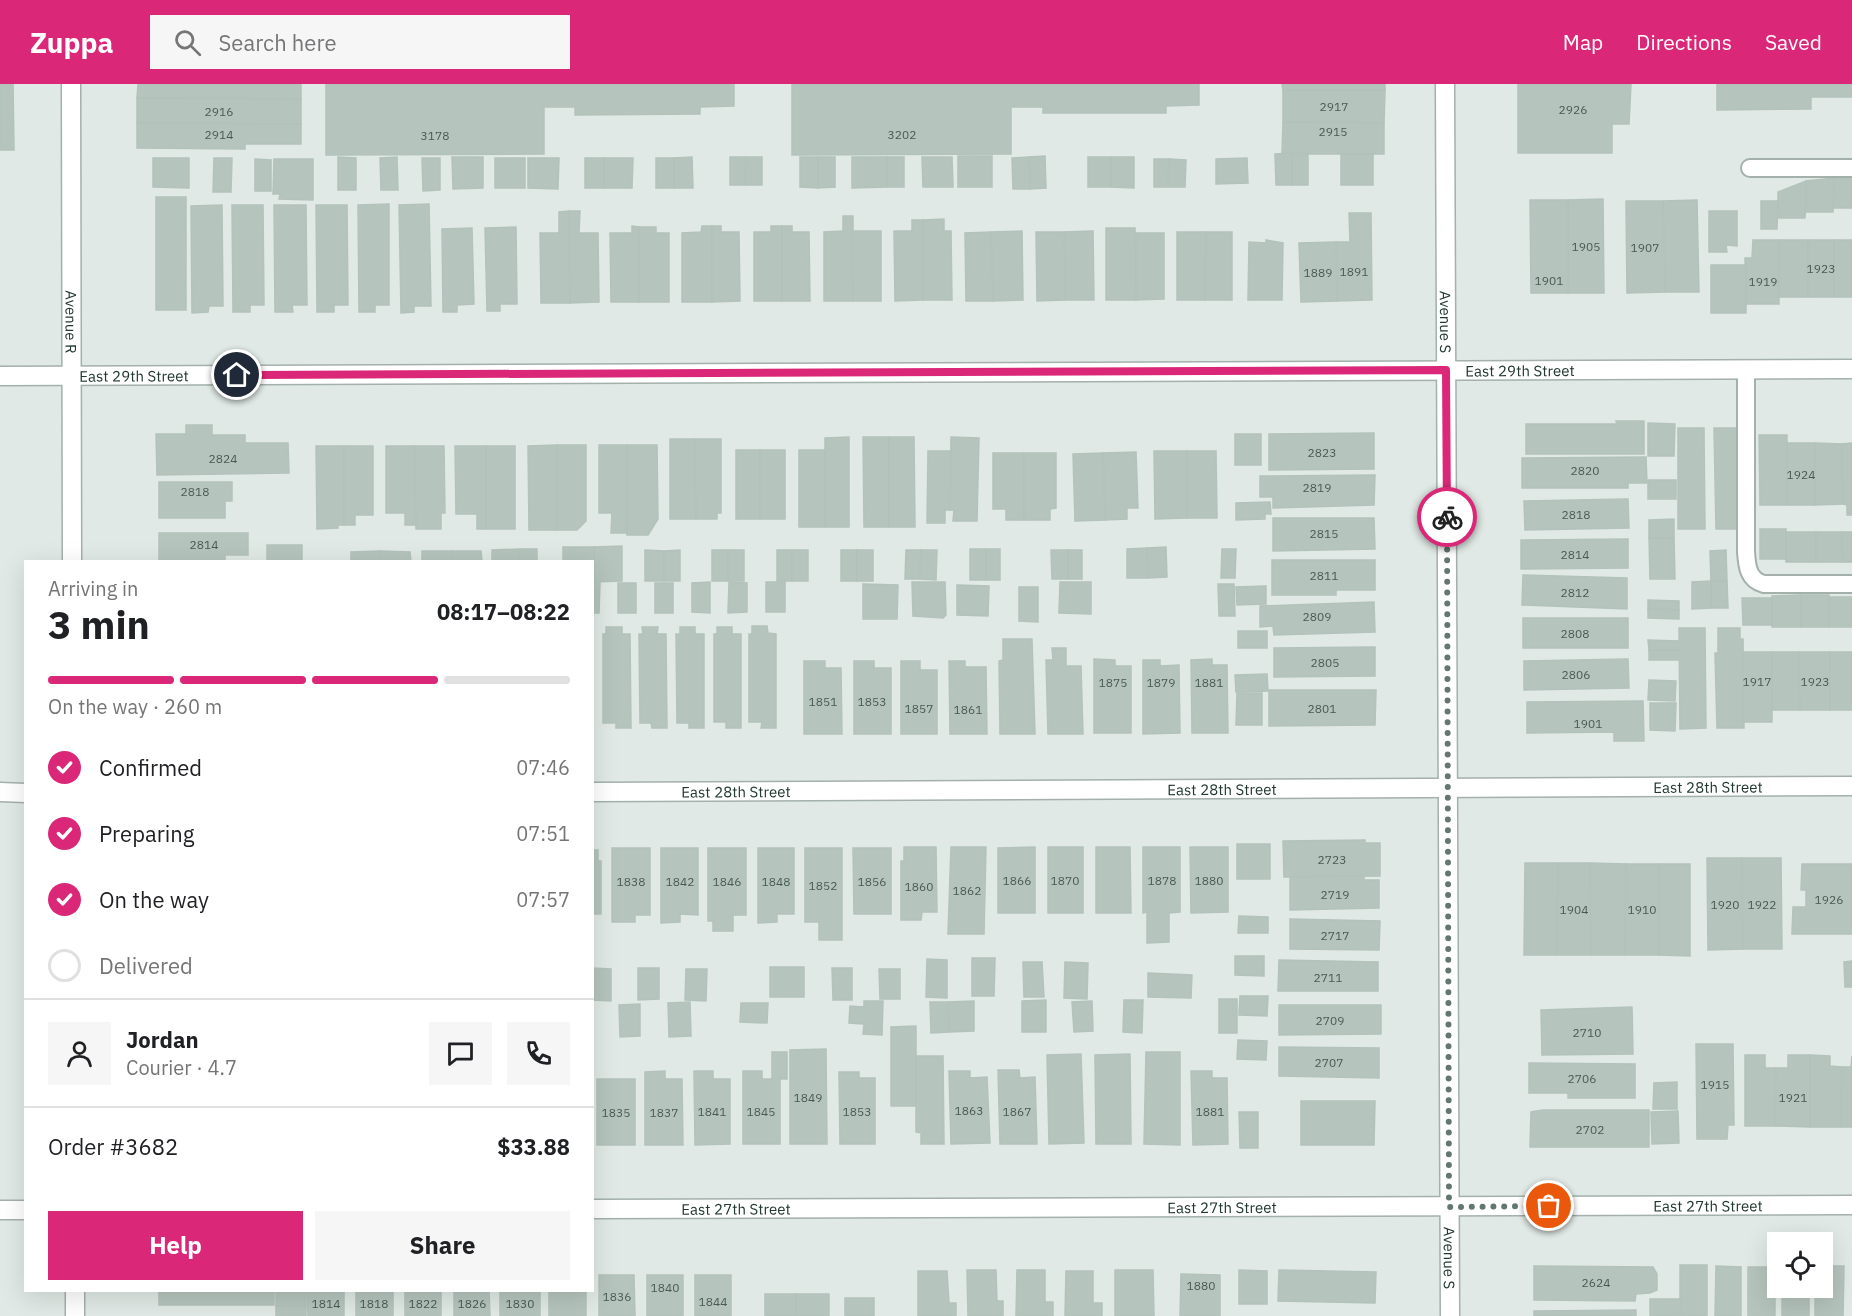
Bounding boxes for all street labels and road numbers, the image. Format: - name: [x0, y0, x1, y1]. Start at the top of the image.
- street label: Avenue R: [62, 290, 81, 354]
- street label: Avenue S: [1436, 291, 1456, 353]
- street label: East 29th Street: [1465, 361, 1575, 380]
- street label: East 29th Street: [79, 366, 189, 385]
- street label: East 28th Street: [1653, 777, 1763, 796]
- street label: East 28th Street: [1167, 779, 1277, 799]
- street label: East 28th Street: [681, 782, 791, 801]
- street label: East 27th Street: [1653, 1196, 1763, 1215]
- street label: East 27th Street: [1167, 1197, 1277, 1217]
- street label: East 27th Street: [681, 1199, 791, 1218]
- street label: Avenue S: [1440, 1227, 1459, 1289]

